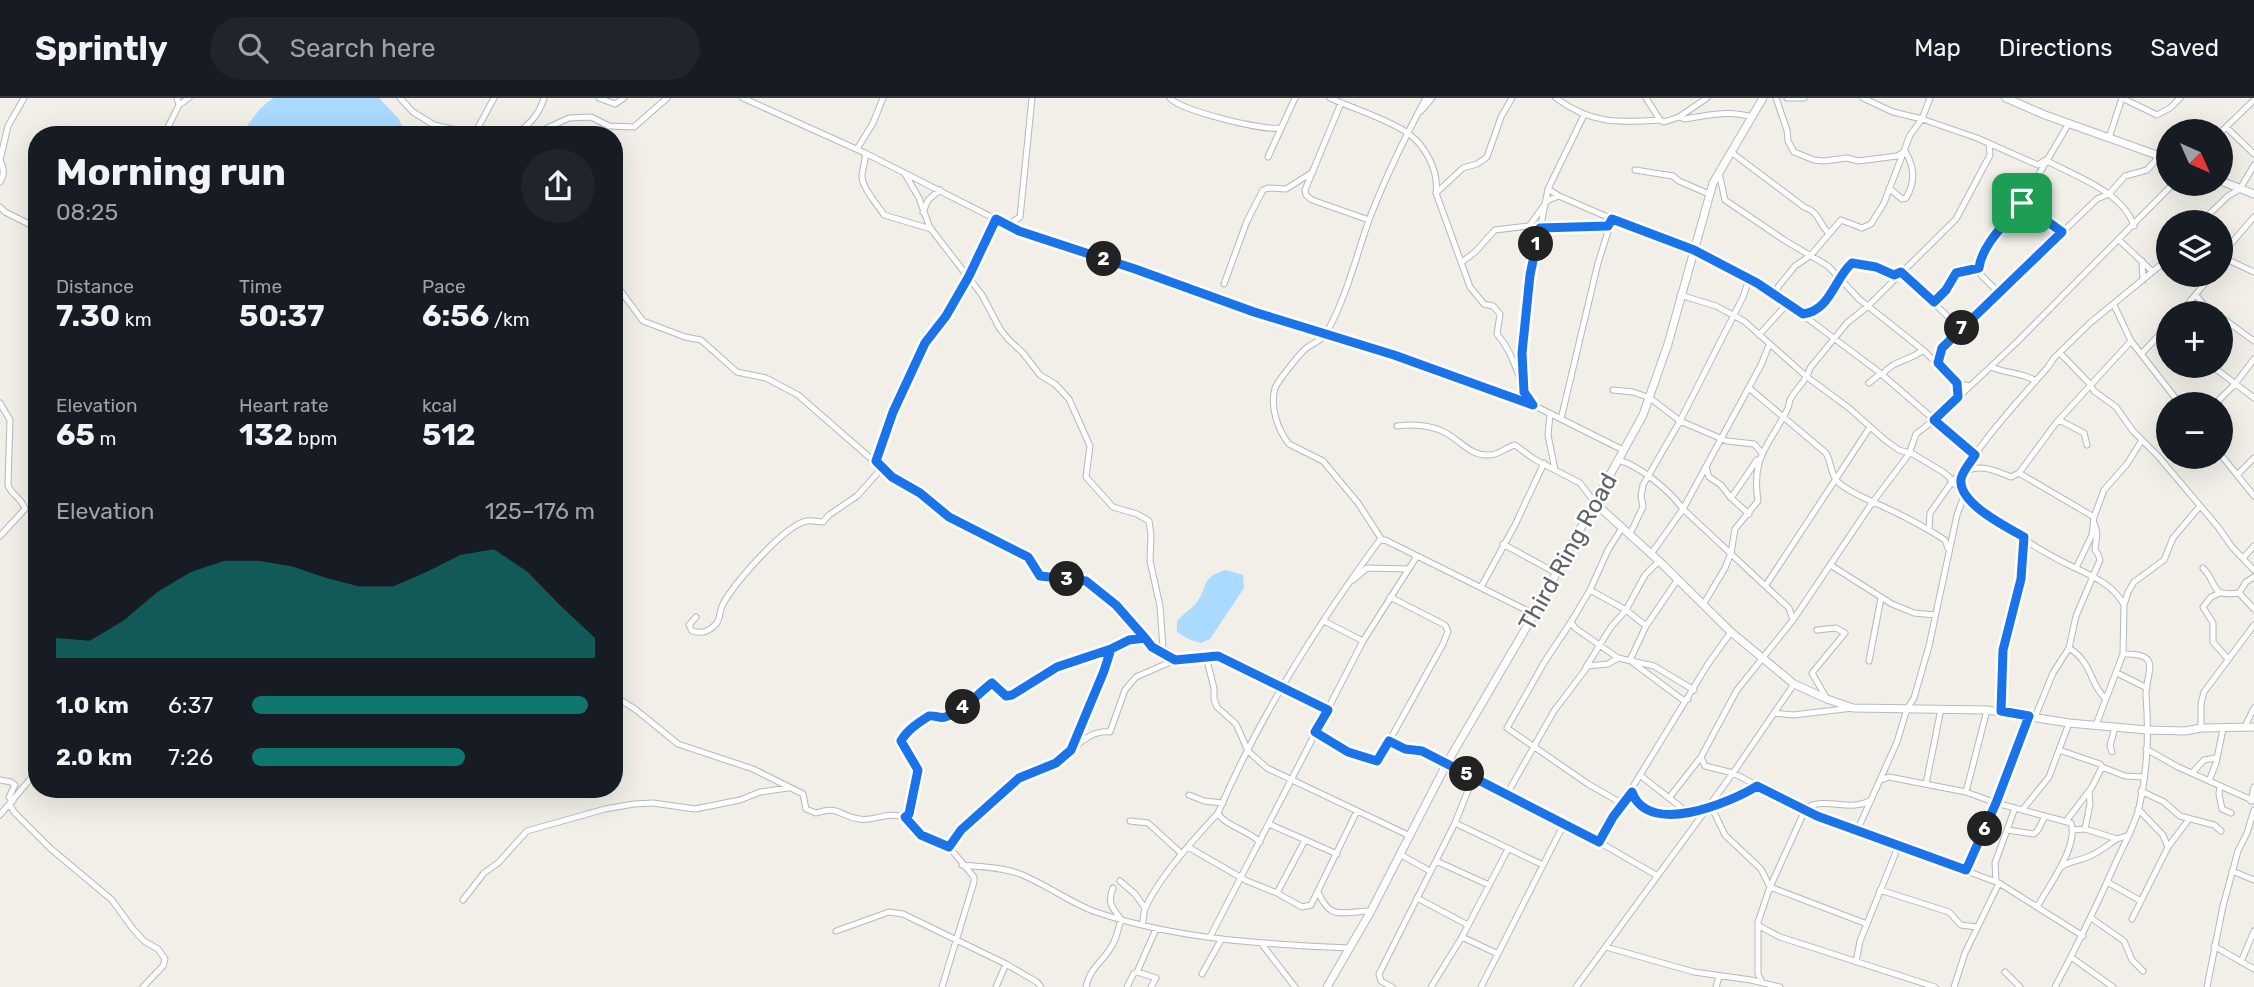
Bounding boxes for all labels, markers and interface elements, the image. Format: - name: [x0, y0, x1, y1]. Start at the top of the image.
- search box: [210, 17, 700, 80]
- text: Sprintly: [35, 29, 168, 68]
- icon: search: [234, 29, 272, 67]
- text: Search here: [290, 33, 436, 64]
- text: Map: [1914, 34, 1961, 62]
- text: Directions: [1999, 34, 2112, 62]
- text: Saved: [2150, 34, 2219, 62]
- north arrow: [2156, 119, 2233, 196]
- map controls: [2156, 119, 2233, 469]
- text: Morning run: [56, 149, 286, 195]
- button: share: [521, 149, 595, 223]
- pin: [1992, 173, 2052, 233]
- icon: arrive: [2003, 184, 2041, 222]
- text: 08:25: [56, 198, 118, 226]
- button: layers: [2156, 210, 2233, 287]
- pin: 1: [1518, 226, 1554, 262]
- text: 1: [1531, 232, 1540, 255]
- pin: 2: [1086, 242, 1122, 276]
- text: 2: [1097, 247, 1110, 270]
- text: Distance: [56, 275, 134, 298]
- text: Time: [239, 275, 282, 298]
- text: Pace: [422, 275, 466, 298]
- text: 7.30: [56, 298, 120, 334]
- text: 50:37: [239, 298, 325, 334]
- text: 6:56: [422, 298, 489, 334]
- button: +: [2156, 301, 2233, 378]
- text: km: [120, 308, 152, 331]
- text: /km: [489, 308, 530, 331]
- pin: 7: [1944, 310, 1980, 345]
- text: 7: [1956, 316, 1967, 339]
- button: −: [2156, 392, 2233, 469]
- text: Elevation: [56, 394, 137, 417]
- text: Heart rate: [239, 394, 329, 417]
- text: kcal: [422, 394, 457, 417]
- text: 65: [56, 417, 95, 453]
- text: 132: [239, 417, 293, 453]
- text: 512: [422, 417, 476, 453]
- text: m: [95, 427, 116, 450]
- text: bpm: [293, 427, 337, 450]
- street label: Third Ring Road: [1513, 468, 1623, 636]
- text: Elevation: [56, 497, 155, 525]
- text: 125–176 m: [485, 497, 595, 525]
- pin: 3: [1050, 561, 1084, 596]
- text: 3: [1060, 567, 1073, 590]
- pin: 4: [946, 690, 981, 724]
- text: 1.0 km: [56, 691, 129, 719]
- text: 6:37: [168, 691, 213, 719]
- text: 4: [956, 695, 969, 718]
- text: 2.0 km: [56, 743, 132, 771]
- text: 7:26: [168, 743, 213, 771]
- pin: 5: [1450, 756, 1484, 792]
- text: 5: [1460, 762, 1473, 785]
- pin: 6: [1968, 812, 2002, 846]
- text: 6: [1978, 817, 1991, 840]

